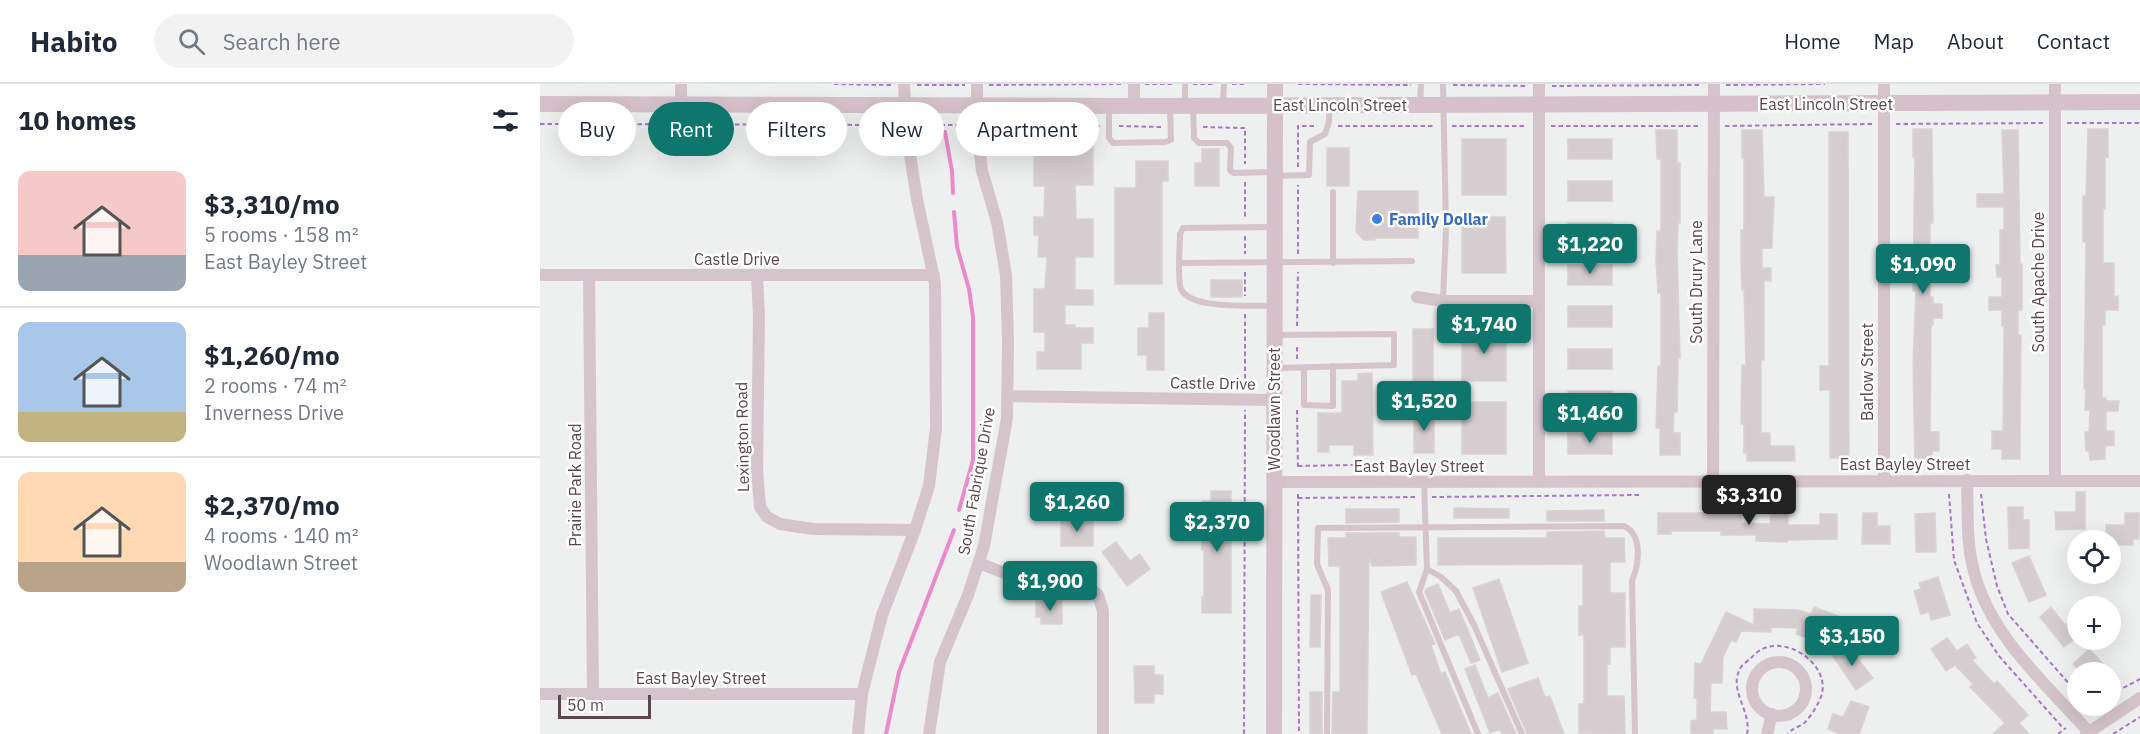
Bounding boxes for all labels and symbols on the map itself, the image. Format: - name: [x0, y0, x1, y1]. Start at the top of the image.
- street label: East Lincoln Street: [1759, 94, 1893, 114]
- street label: East Lincoln Street: [1273, 95, 1407, 115]
- place label: Family Dollar: [1389, 209, 1489, 229]
- street label: South Apache Drive: [2028, 211, 2048, 352]
- marker: Family Dollar: [1370, 212, 1384, 226]
- street label: South Drury Lane: [1686, 220, 1706, 344]
- pin: $1,220: [1541, 224, 1639, 275]
- pin: $1,090: [1874, 244, 1972, 295]
- street label: Castle Drive: [694, 249, 780, 269]
- pin: $1,740: [1435, 304, 1533, 355]
- street label: Barlow Street: [1857, 323, 1877, 421]
- street label: Woodlawn Street: [1264, 347, 1284, 471]
- street label: Castle Drive: [1170, 372, 1256, 394]
- pin: $1,520: [1375, 381, 1473, 432]
- street label: Lexington Road: [731, 382, 753, 492]
- pin: $1,460: [1541, 393, 1639, 444]
- street label: South Fabrique Drive: [953, 405, 999, 557]
- street label: Prairie Park Road: [565, 423, 585, 547]
- street label: East Bayley Street: [1840, 454, 1970, 474]
- street label: East Bayley Street: [1354, 456, 1484, 476]
- pin: $3,310: [1700, 475, 1798, 526]
- pin: $1,260: [1028, 482, 1126, 533]
- pin: $2,370: [1168, 502, 1266, 553]
- pin: $1,900: [1001, 561, 1099, 612]
- pin: $3,150: [1803, 616, 1901, 667]
- street label: East Bayley Street: [636, 668, 766, 688]
- scale bar: [558, 692, 651, 720]

